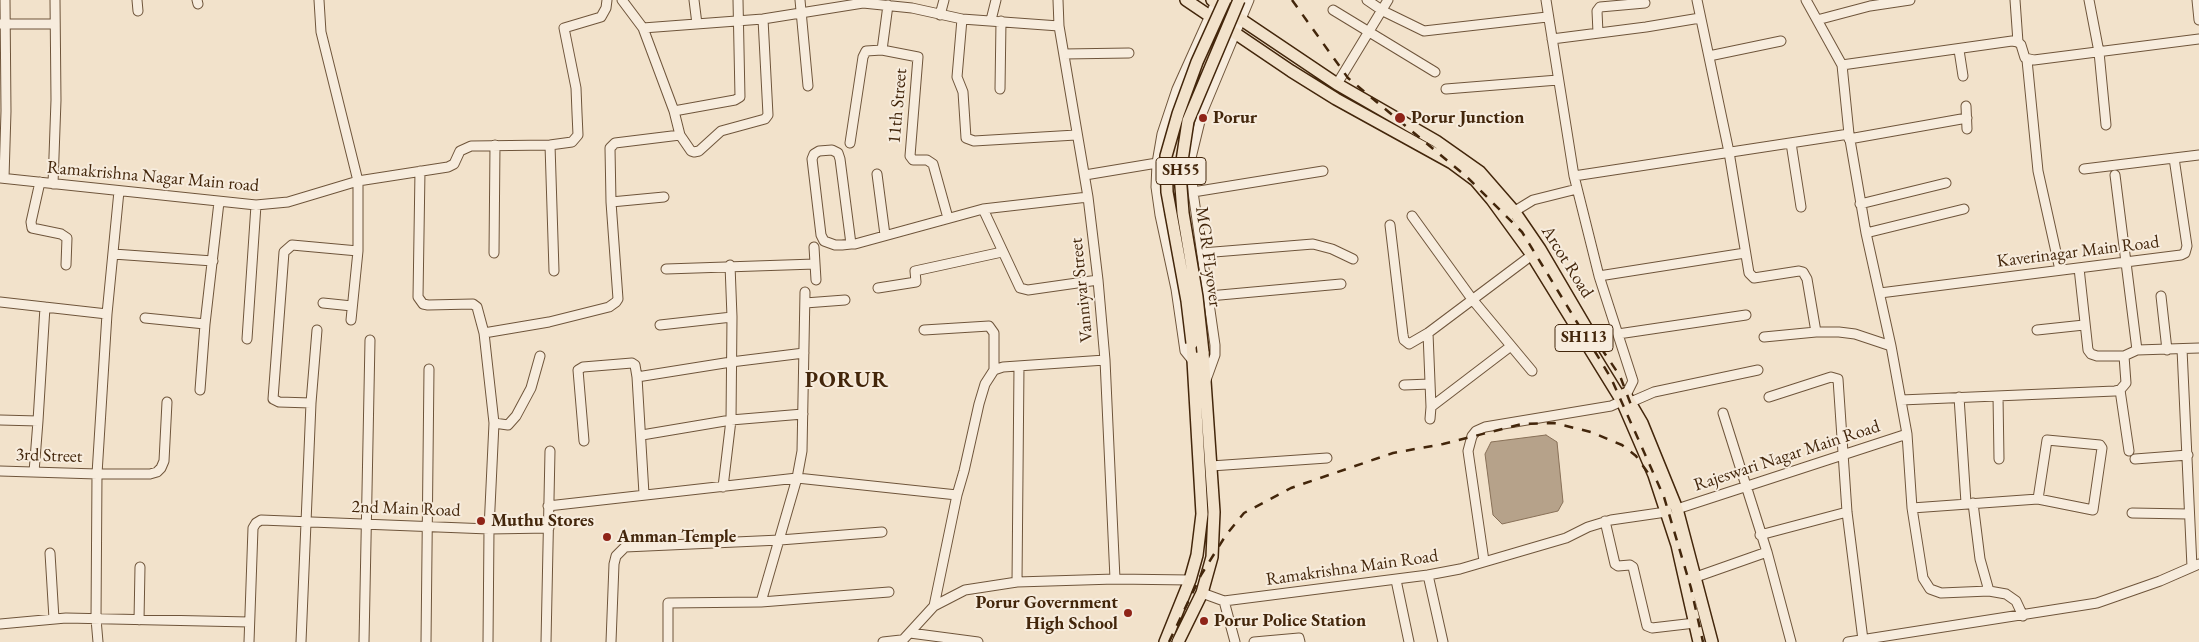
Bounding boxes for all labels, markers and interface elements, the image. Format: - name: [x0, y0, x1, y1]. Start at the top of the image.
- street label: 11th Street: [884, 68, 912, 144]
- place label: Porur: [1213, 107, 1257, 129]
- place label: Porur Junction: [1411, 107, 1525, 129]
- marker: Porur Junction: [1393, 111, 1407, 125]
- marker: Porur: [1197, 112, 1209, 124]
- street label: Ramakrishna Nagar Main road: [46, 157, 260, 197]
- road number: SH55: [1156, 158, 1206, 185]
- street label: MGR FLyover: [1190, 205, 1226, 309]
- street label: Arcot Road: [1536, 222, 1598, 302]
- street label: Kaverinagar Main Road: [1996, 231, 2160, 273]
- street label: Vanniyar Street: [1066, 237, 1098, 343]
- road number: SH113: [1555, 324, 1613, 352]
- district label: PORUR: [804, 368, 890, 394]
- street label: Rajeswari Nagar Main Road: [1691, 416, 1883, 496]
- street label: 3rd Street: [15, 444, 83, 468]
- street label: 2nd Main Road: [351, 496, 461, 522]
- place label: Muthu Stores: [491, 510, 594, 532]
- marker: Muthu Stores: [475, 515, 487, 527]
- place label: Amman Temple: [617, 526, 736, 548]
- marker: Amman Temple: [601, 531, 613, 543]
- street label: Ramakrishna Main Road: [1265, 545, 1439, 591]
- place label: Porur Government High School: [976, 592, 1118, 634]
- marker: Porur Government High School: [1122, 607, 1134, 619]
- place label: Porur Police Station: [1214, 610, 1366, 632]
- marker: Porur Police Station: [1198, 615, 1210, 627]

